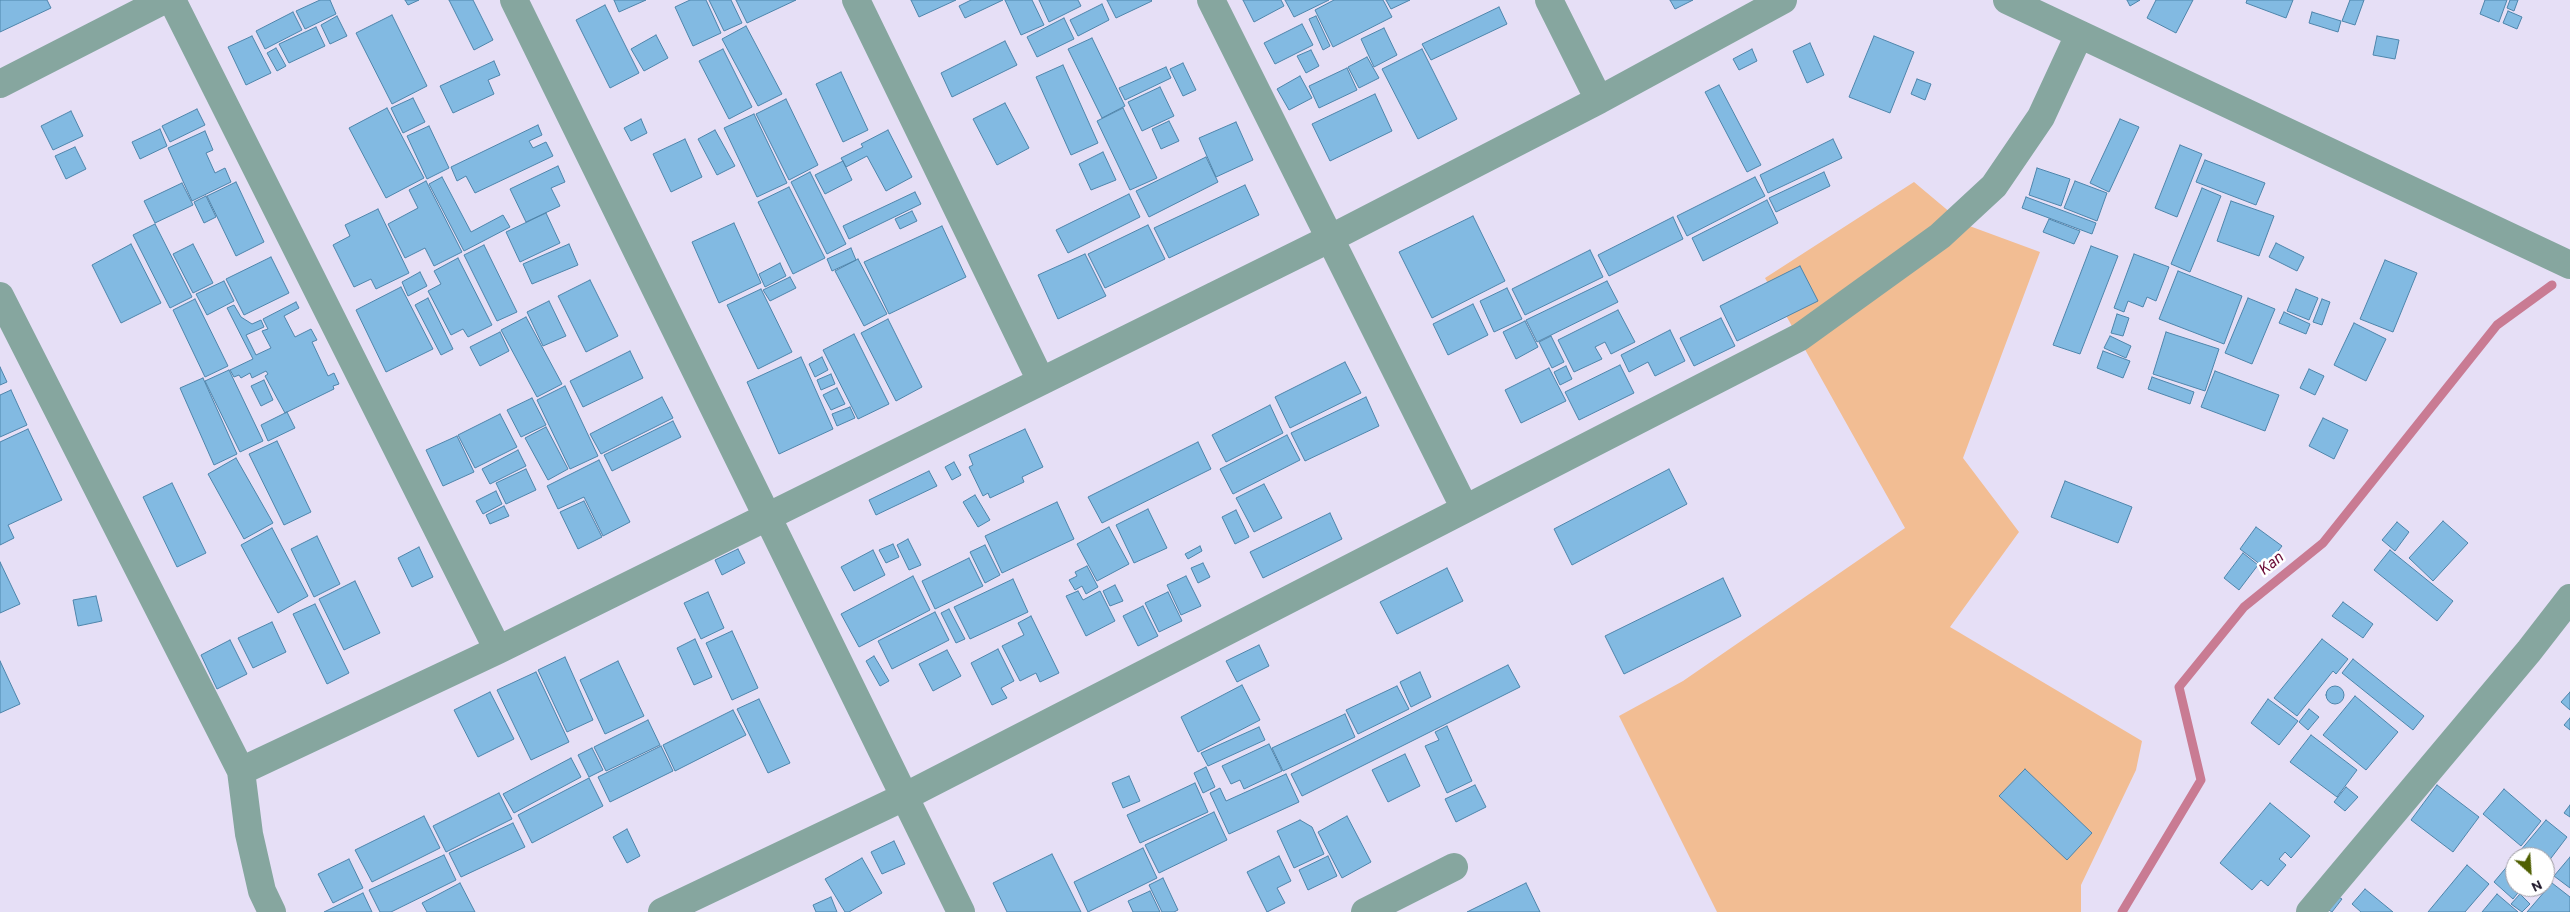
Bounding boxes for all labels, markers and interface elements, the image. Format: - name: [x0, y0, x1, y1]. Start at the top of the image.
- water label: Kan: [2256, 549, 2288, 581]
- north arrow: [2505, 847, 2555, 897]
- text: N: [2528, 875, 2545, 895]

